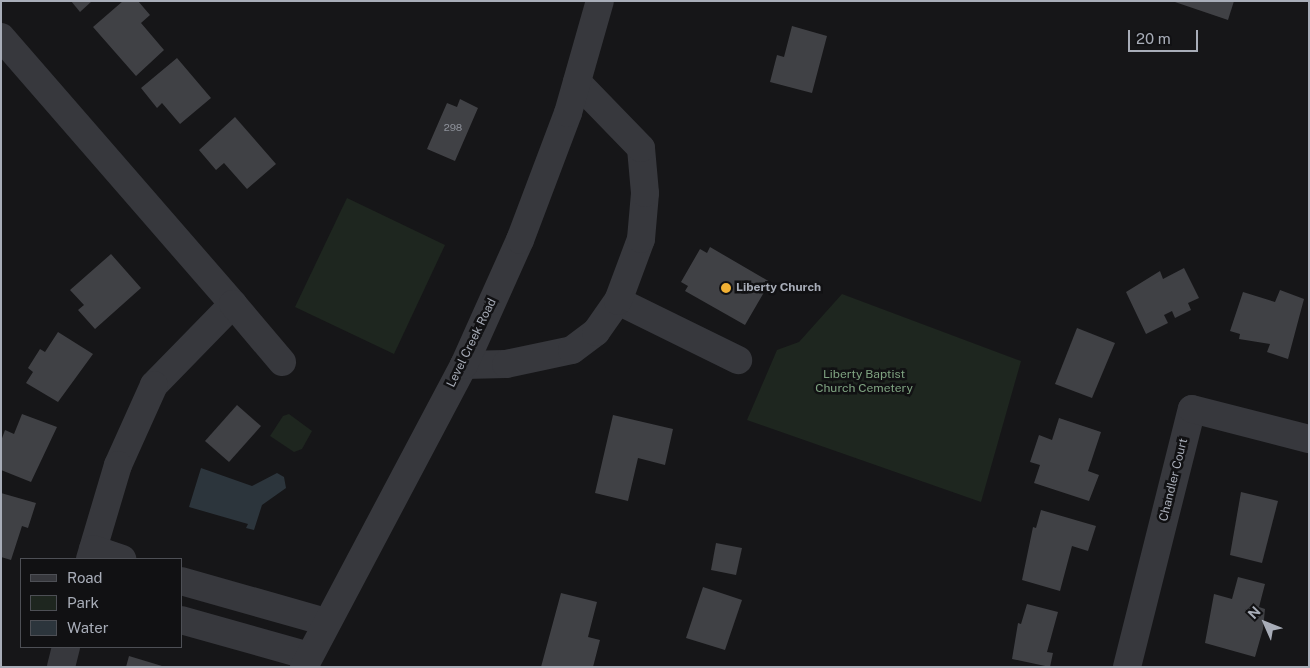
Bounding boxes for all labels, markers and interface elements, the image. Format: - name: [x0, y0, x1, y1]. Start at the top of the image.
- scale bar: [1130, 20, 1200, 52]
- text: 20 m: [1136, 30, 1171, 47]
- house number: 298: [444, 122, 462, 134]
- place label: Liberty Church: [736, 281, 821, 295]
- marker: Liberty Church: [720, 282, 732, 294]
- street label: Level Creek Road: [444, 296, 500, 390]
- park label: Liberty Baptist Church Cemetery: [815, 368, 913, 396]
- street label: Chandler Court: [1157, 437, 1191, 523]
- legend: [20, 558, 182, 648]
- text: Road: [67, 569, 103, 586]
- text: Park: [67, 594, 99, 611]
- north arrow: [1240, 598, 1290, 648]
- text: N: [1245, 603, 1264, 622]
- text: Water: [67, 619, 109, 636]

